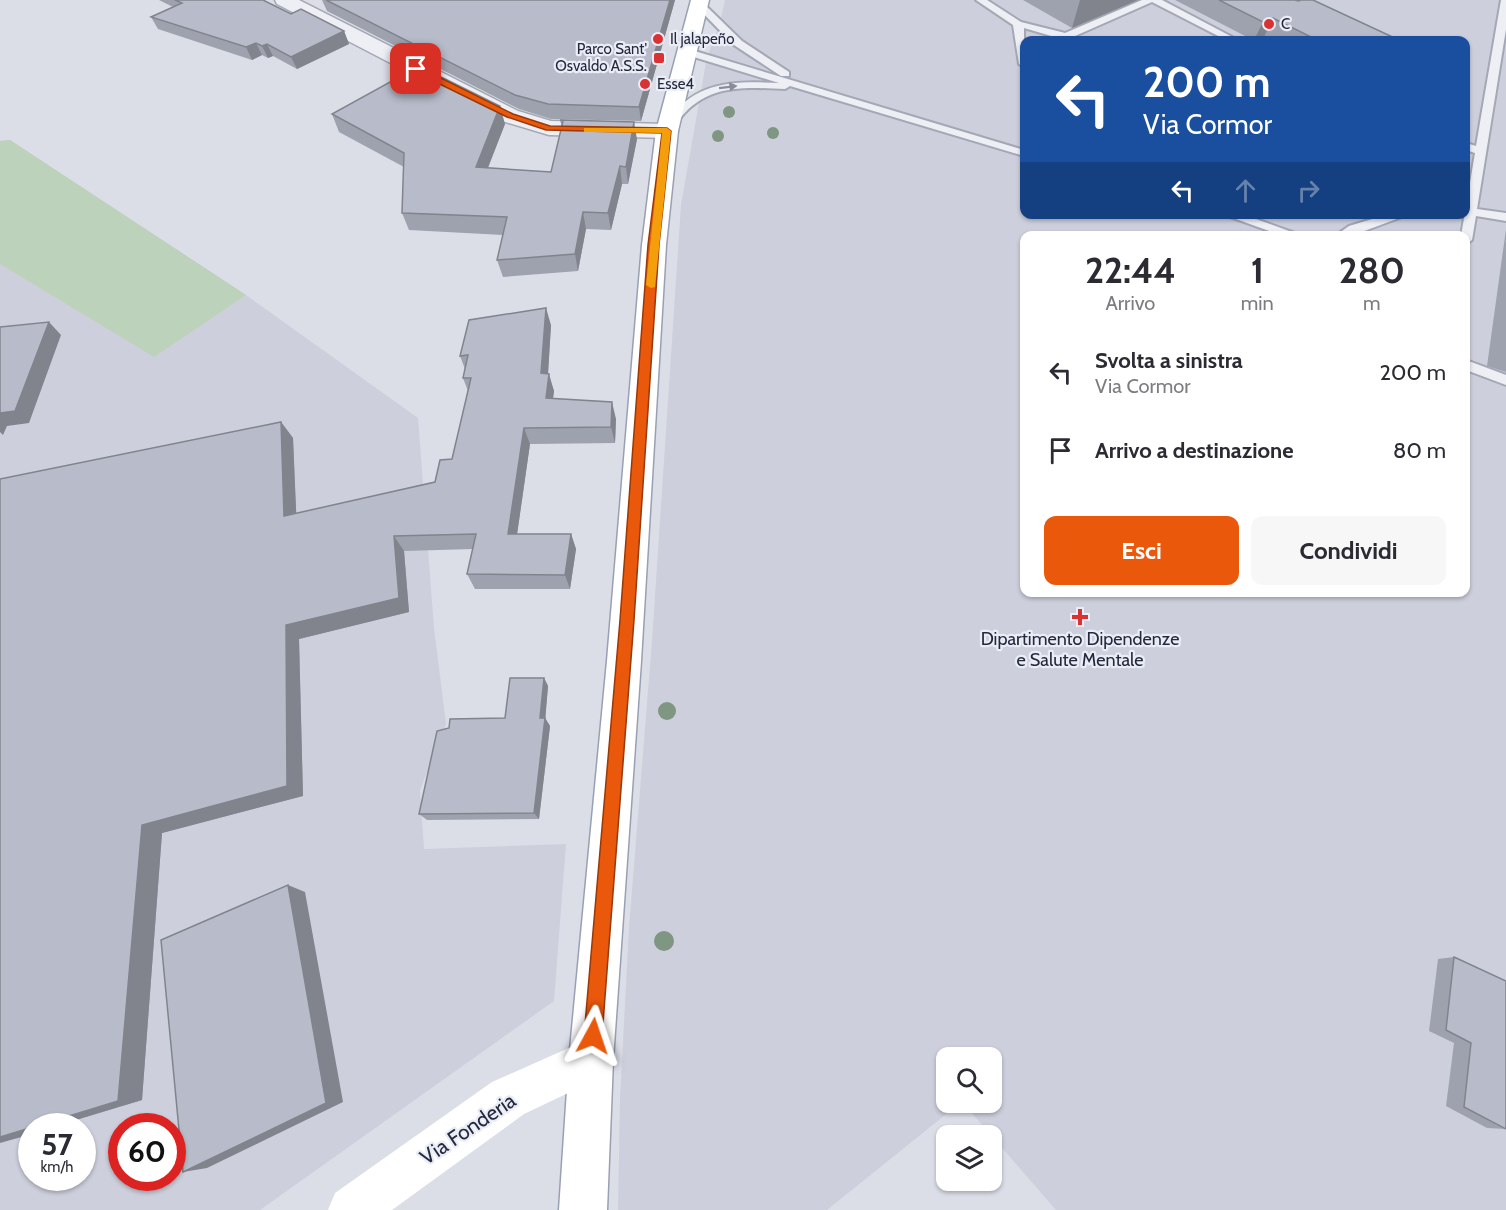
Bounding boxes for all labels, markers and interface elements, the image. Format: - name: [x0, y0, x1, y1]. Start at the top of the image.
- place label: C: [1281, 15, 1290, 33]
- marker: C: [1262, 17, 1276, 31]
- place label: Il jalapeño: [670, 30, 734, 48]
- marker: Il jalapeño: [651, 32, 665, 46]
- place label: Parco Sant' Osvaldo A.S.S.: [555, 40, 647, 75]
- pin: [390, 43, 441, 94]
- marker: Parco Sant' Osvaldo A.S.S.: [652, 51, 666, 65]
- icon: arrive: [399, 52, 432, 85]
- text: 200 m: [1143, 56, 1270, 108]
- icon: left: [1044, 60, 1122, 138]
- place label: Esse4: [657, 75, 694, 93]
- marker: Esse4: [638, 77, 652, 91]
- one-way arrow: [718, 83, 737, 92]
- text: Via Cormor: [1143, 108, 1272, 141]
- icon: left: [1166, 174, 1199, 207]
- icon: ahead: [1229, 174, 1262, 207]
- icon: right: [1292, 174, 1325, 207]
- text: 22:44: [1085, 248, 1176, 292]
- text: 1: [1251, 248, 1264, 292]
- text: 280: [1339, 248, 1405, 292]
- text: Arrivo: [1105, 291, 1155, 315]
- text: min: [1241, 291, 1274, 315]
- text: m: [1363, 291, 1381, 315]
- text: Svolta a sinistra: [1095, 347, 1243, 374]
- icon: left: [1044, 356, 1077, 389]
- text: 200 m: [1380, 359, 1446, 386]
- text: Via Cormor: [1095, 374, 1191, 398]
- icon: arrive: [1044, 434, 1077, 467]
- text: Arrivo a destinazione: [1095, 437, 1293, 464]
- text: 80 m: [1393, 437, 1446, 464]
- button: Esci: [1044, 516, 1239, 585]
- button: Condividi: [1251, 516, 1446, 585]
- marker: Dipartimento Dipendenze e Salute Mentale: [1071, 608, 1089, 626]
- place label: Dipartimento Dipendenze e Salute Mentale: [981, 628, 1179, 671]
- position arrow: [561, 1004, 625, 1068]
- map controls: [936, 1047, 1002, 1191]
- button: search: [936, 1047, 1002, 1113]
- street label: Via Fonderia: [415, 1087, 520, 1170]
- speed limit sign: 60: [108, 1113, 186, 1191]
- button: layers: [936, 1125, 1002, 1191]
- text: 57: [41, 1126, 73, 1163]
- text: km/h: [41, 1158, 73, 1176]

